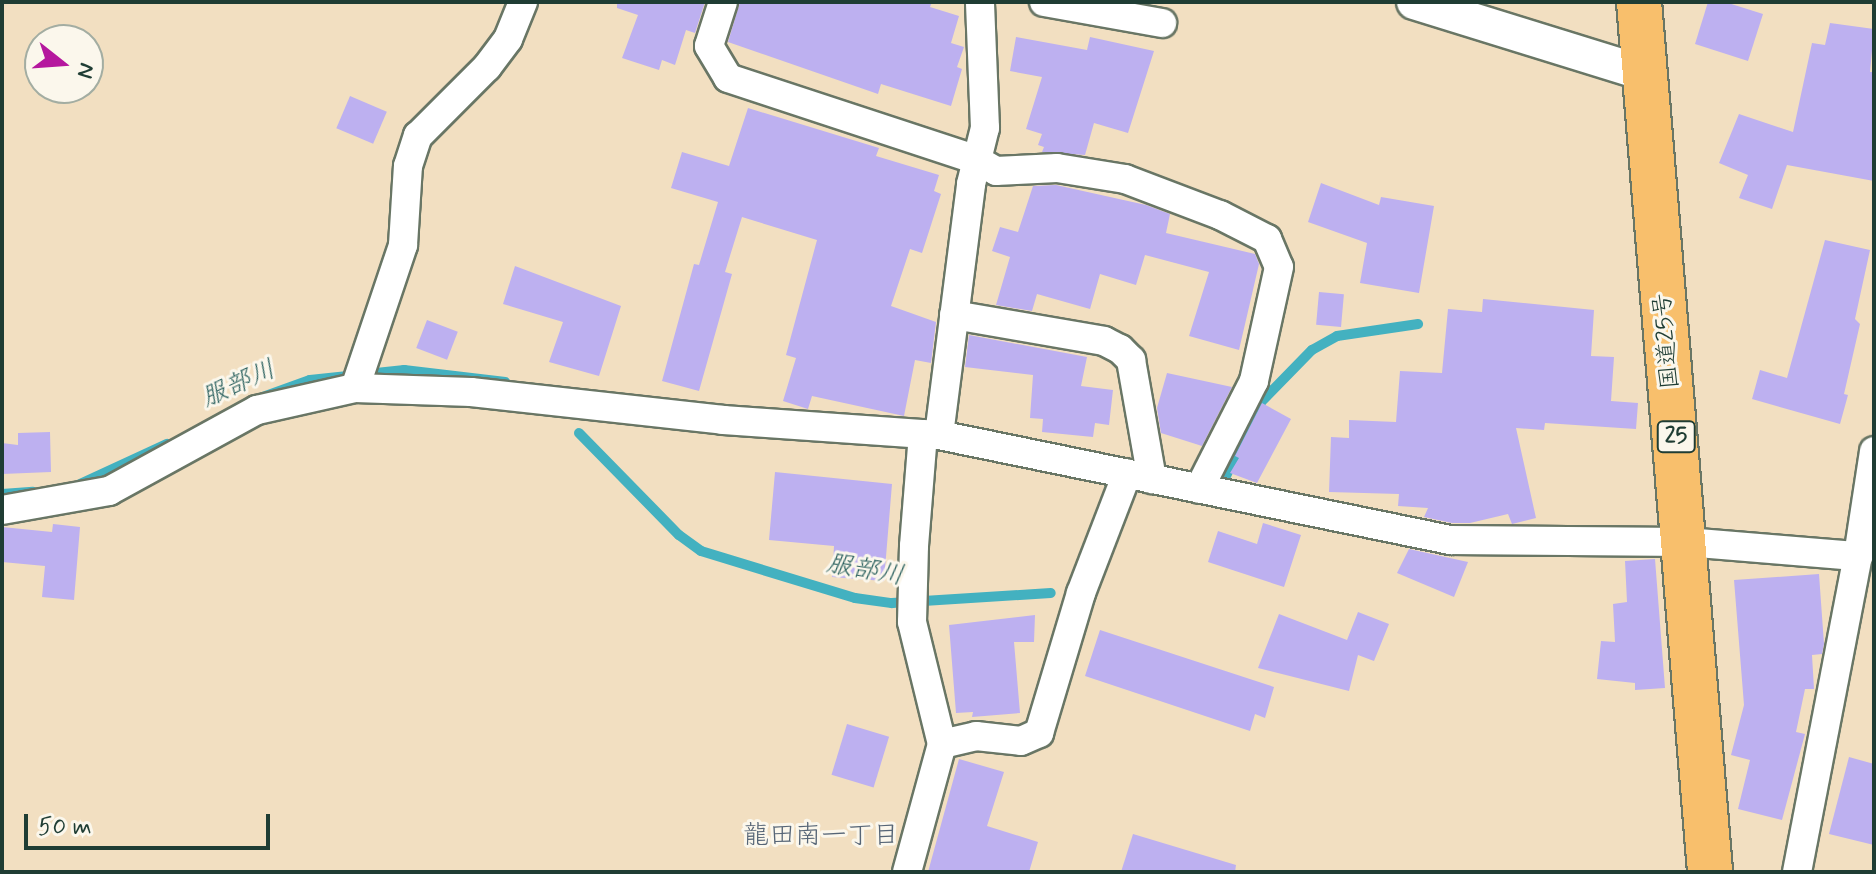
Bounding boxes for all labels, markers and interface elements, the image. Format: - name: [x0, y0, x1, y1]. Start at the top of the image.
- north arrow: [24, 24, 104, 104]
- text: N: [70, 59, 101, 82]
- street label: 国道25号: [1648, 292, 1686, 390]
- water label: 服部川: [197, 355, 281, 415]
- road number: 25: [1656, 419, 1696, 455]
- water label: 服部川: [824, 549, 906, 593]
- scale bar: [28, 798, 274, 848]
- text: 50 m: [38, 812, 92, 843]
- district label: 龍田南一丁目: [743, 821, 899, 853]

